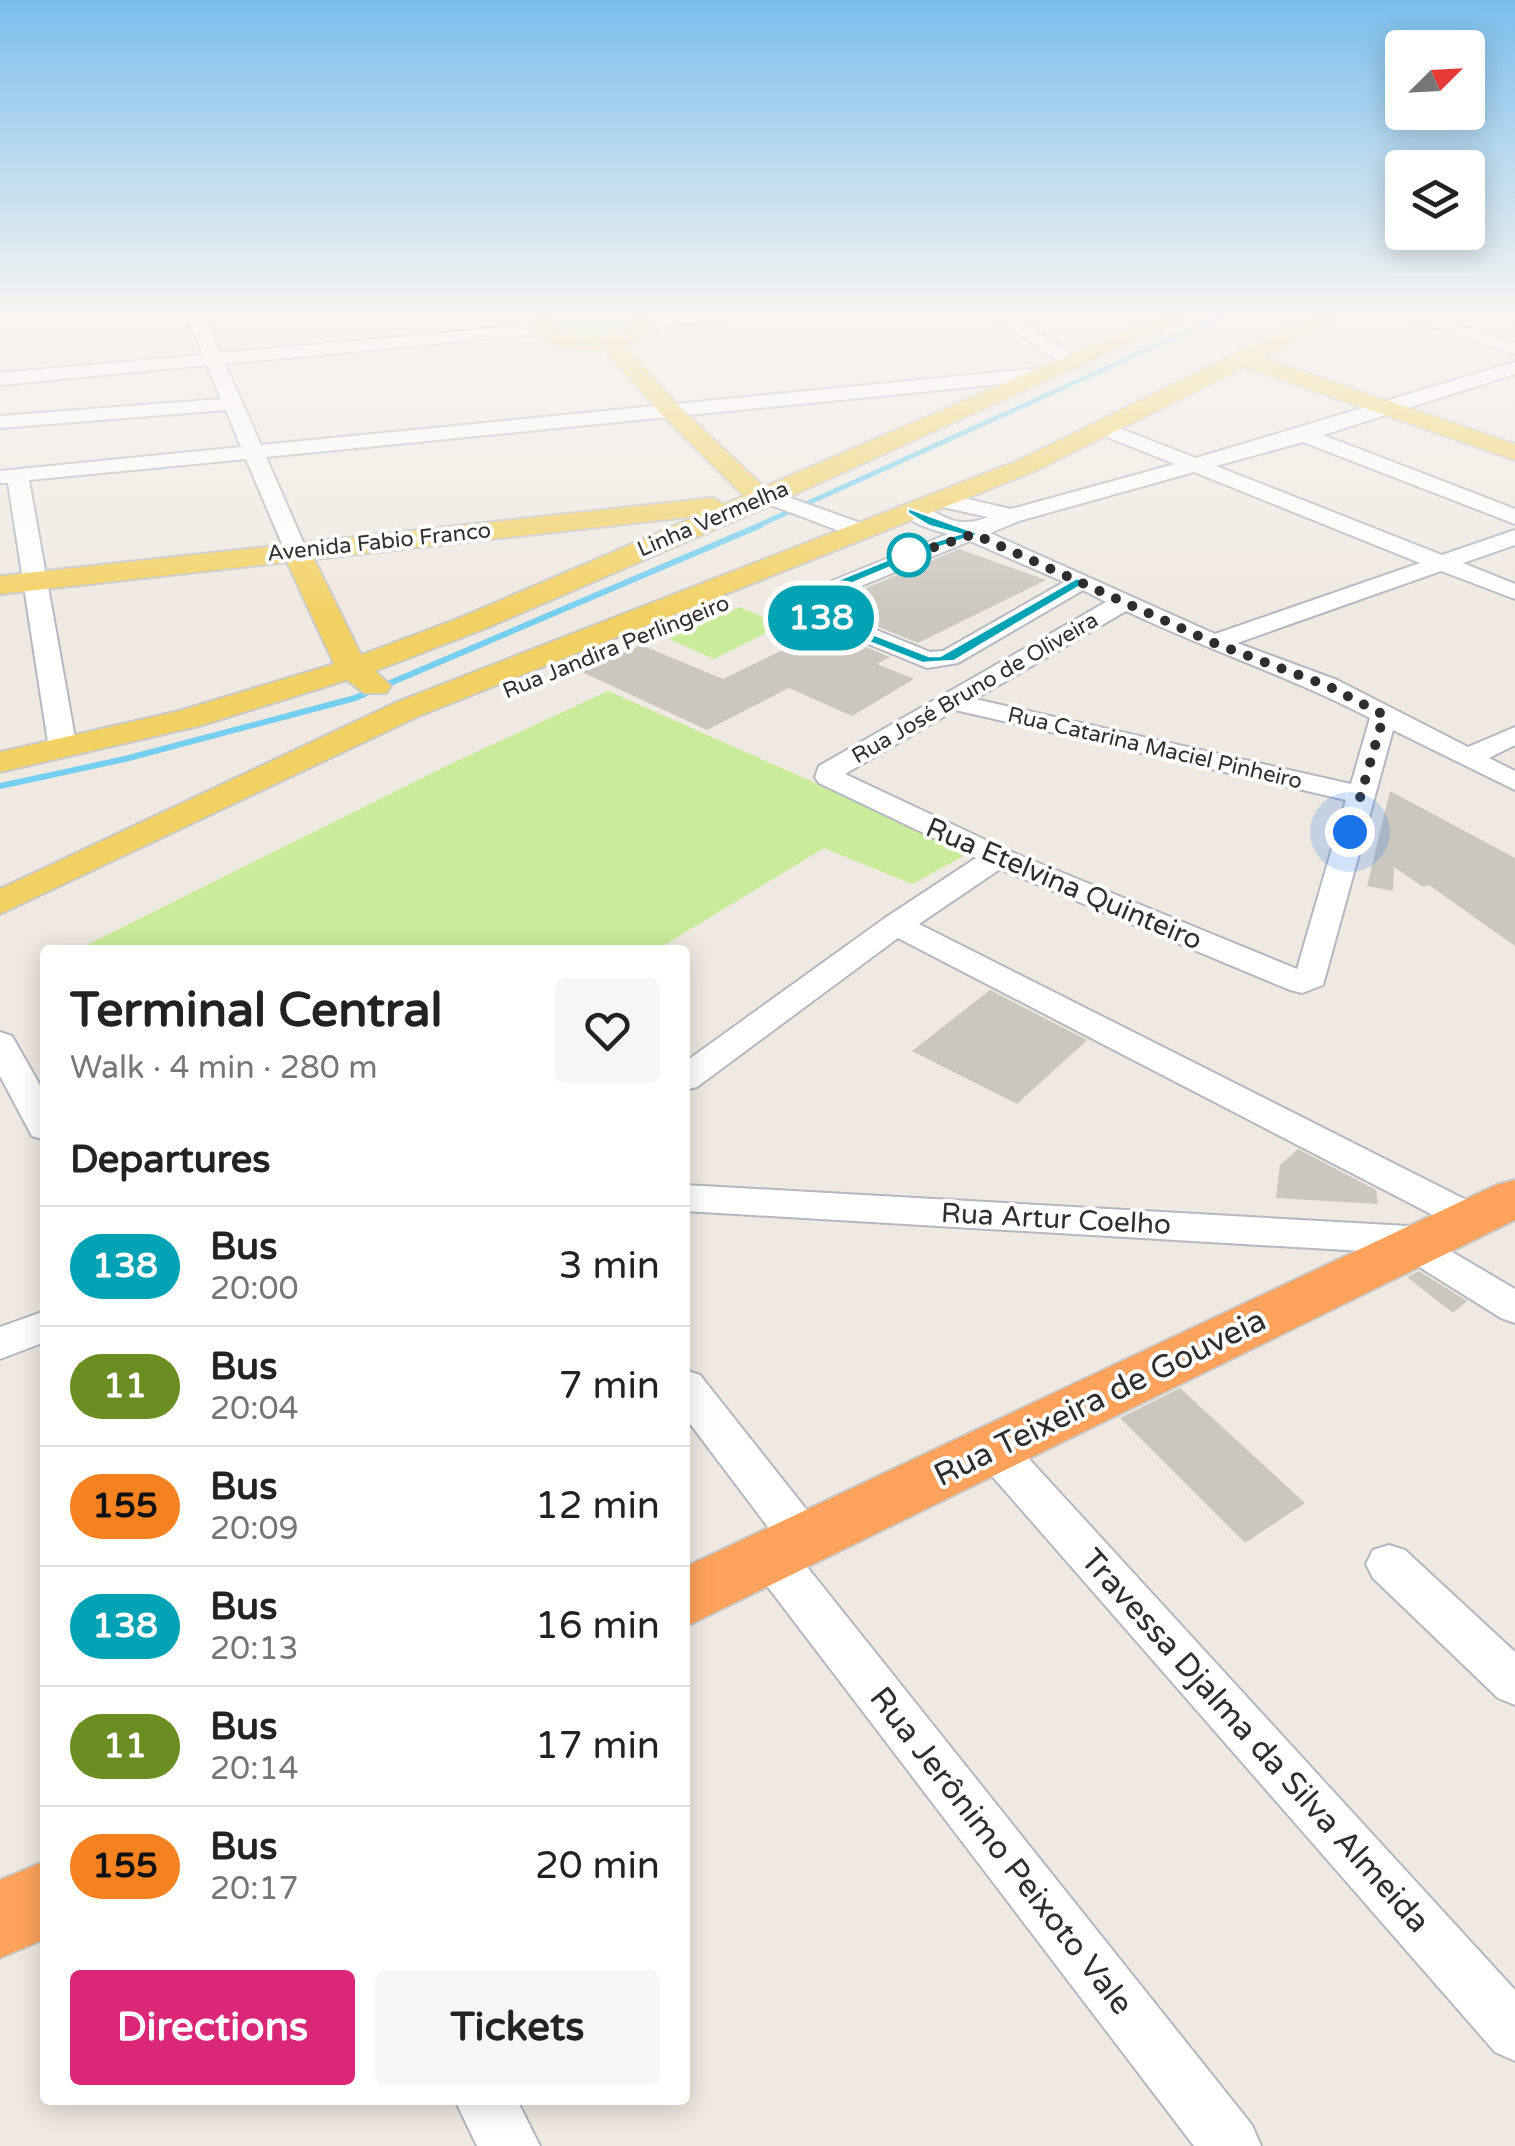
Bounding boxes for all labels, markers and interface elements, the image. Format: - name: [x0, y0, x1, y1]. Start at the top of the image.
- north arrow: [1385, 30, 1485, 130]
- map controls: [1385, 30, 1485, 250]
- button: layers: [1385, 150, 1485, 250]
- street label: Linha Vermelha: [633, 475, 793, 563]
- street label: Avenida Fabio Franco: [266, 517, 492, 567]
- unlabelled marker: [888, 534, 930, 576]
- line badge: 138: [764, 586, 878, 650]
- street label: Rua Jandira Perlingeiro: [499, 590, 733, 704]
- text: 138: [788, 597, 854, 639]
- street label: Rua José Bruno de Oliveira: [847, 607, 1103, 769]
- street label: Rua Catarina Maciel Pinheiro: [1005, 701, 1305, 795]
- your location: [1325, 807, 1375, 857]
- street label: Rua Etelvina Quinteiro: [921, 810, 1207, 958]
- button: heart: [555, 978, 660, 1083]
- text: Terminal Central: [70, 982, 442, 1040]
- text: Walk · 4 min · 280 m: [70, 1049, 378, 1087]
- text: Departures: [70, 1137, 271, 1183]
- street label: Rua Artur Coelho: [940, 1196, 1172, 1242]
- text: Bus: [210, 1224, 277, 1270]
- text: 3 min: [559, 1243, 660, 1289]
- text: 138: [92, 1245, 158, 1287]
- text: 20:00: [210, 1270, 299, 1308]
- street label: Rua Teixeira de Gouveia: [928, 1301, 1272, 1495]
- text: Bus: [210, 1344, 277, 1390]
- text: 7 min: [559, 1363, 660, 1409]
- text: 11: [103, 1365, 147, 1407]
- text: 20:04: [210, 1390, 299, 1428]
- text: Bus: [210, 1464, 277, 1510]
- text: 12 min: [535, 1483, 660, 1529]
- text: 155: [92, 1485, 158, 1527]
- text: 20:09: [210, 1510, 299, 1548]
- street label: Travessa Djalma da Silva Almeida: [1073, 1541, 1437, 1941]
- text: Bus: [210, 1584, 277, 1630]
- text: 16 min: [535, 1603, 660, 1649]
- text: 138: [92, 1605, 158, 1647]
- text: 20:13: [210, 1630, 299, 1668]
- street label: Rua Jerônimo Peixoto Vale: [861, 1680, 1141, 2022]
- text: Bus: [210, 1704, 277, 1750]
- text: 17 min: [535, 1723, 660, 1769]
- text: 11: [103, 1725, 147, 1767]
- text: 20:14: [210, 1750, 299, 1788]
- text: Bus: [210, 1824, 277, 1870]
- text: 20 min: [535, 1843, 660, 1889]
- text: 155: [92, 1845, 158, 1887]
- text: 20:17: [210, 1870, 299, 1908]
- button: Directions: [70, 1970, 355, 2085]
- button: Tickets: [375, 1970, 660, 2085]

